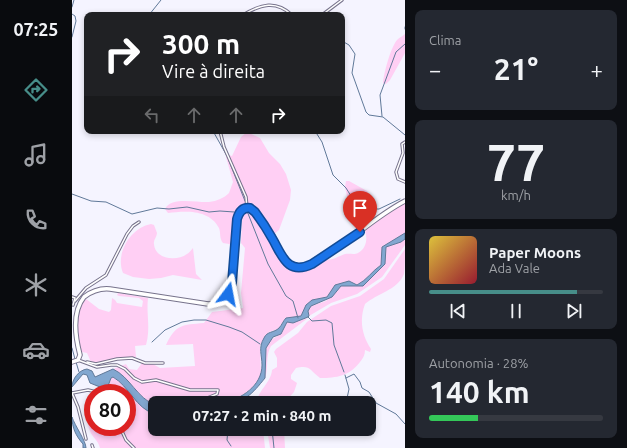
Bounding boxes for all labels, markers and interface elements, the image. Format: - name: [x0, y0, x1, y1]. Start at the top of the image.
- text: 07:25: [13, 19, 59, 39]
- icon: right: [96, 28, 148, 80]
- text: 300 m: [162, 28, 240, 59]
- text: Clima: [429, 33, 461, 47]
- text: 21°: [494, 52, 538, 86]
- text: −: [429, 57, 441, 82]
- text: +: [591, 57, 603, 82]
- text: Vire à direita: [162, 61, 265, 81]
- icon: directions: [22, 76, 50, 104]
- icon: left: [141, 104, 163, 126]
- icon: ahead: [183, 104, 205, 126]
- icon: ahead: [225, 104, 247, 126]
- icon: right: [267, 104, 289, 126]
- text: 77: [487, 133, 545, 191]
- icon: music: [22, 141, 50, 169]
- text: km/h: [501, 188, 531, 202]
- pin: [343, 191, 377, 232]
- icon: arrive: [349, 197, 371, 219]
- icon: phone: [22, 206, 50, 234]
- text: Paper Moons: [489, 244, 581, 261]
- text: Ada Vale: [489, 261, 540, 275]
- icon: climate: [22, 271, 50, 299]
- position arrow: [207, 273, 249, 315]
- icon: previous: [447, 300, 469, 322]
- icon: pause: [505, 300, 527, 322]
- icon: next: [563, 300, 585, 322]
- icon: car: [22, 336, 50, 364]
- text: Autonomia · 28%: [429, 356, 528, 370]
- text: 140 km: [429, 375, 530, 409]
- speed limit sign: 80: [84, 384, 136, 436]
- icon: filters: [22, 401, 50, 429]
- text: 07:27 · 2 min · 840 m: [193, 407, 331, 424]

